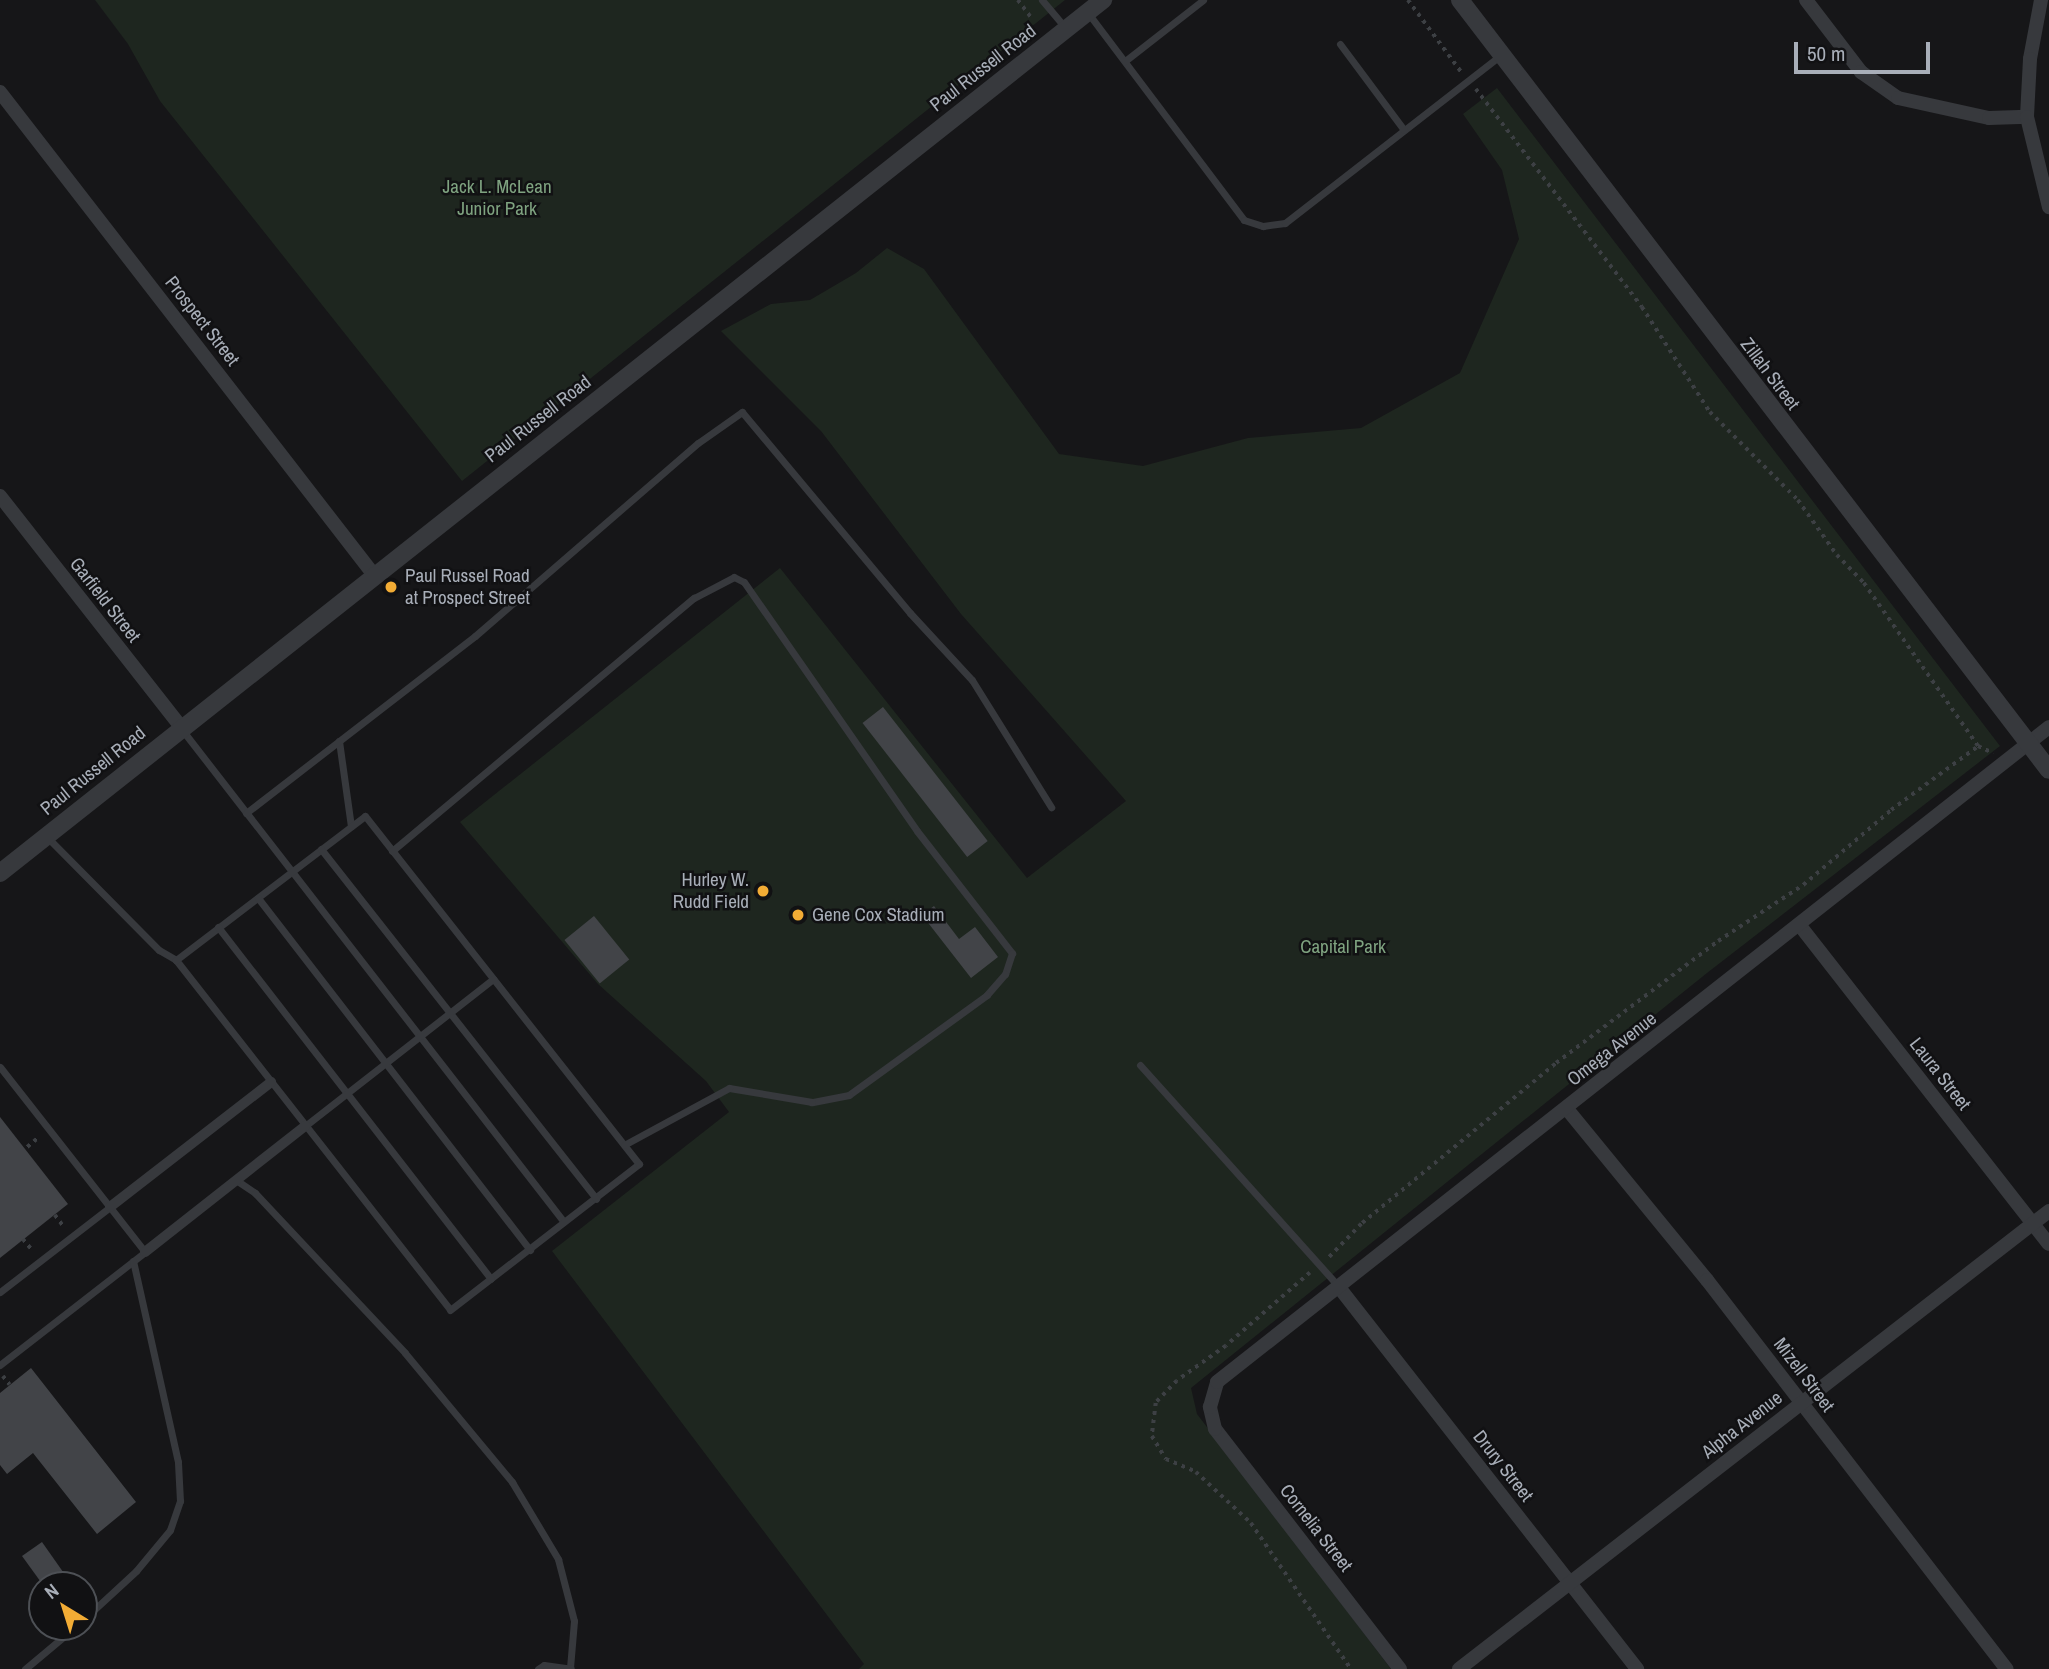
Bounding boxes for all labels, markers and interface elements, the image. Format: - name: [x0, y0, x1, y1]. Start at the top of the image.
- street label: Paul Russell Road: [925, 20, 1041, 116]
- scale bar: [1797, 28, 1934, 72]
- text: 50 m: [1807, 39, 1845, 68]
- park label: Jack L. McLean Junior Park: [442, 176, 552, 220]
- street label: Prospect Street: [160, 272, 244, 370]
- street label: Zillah Street: [1736, 334, 1804, 414]
- street label: Paul Russell Road: [480, 371, 596, 467]
- street label: Garfield Street: [65, 553, 145, 647]
- place label: Paul Russel Road at Prospect Street: [405, 565, 530, 609]
- marker: Paul Russel Road at Prospect Street: [383, 579, 399, 595]
- street label: Paul Russell Road: [36, 722, 150, 820]
- place label: Hurley W. Rudd Field: [673, 869, 749, 913]
- marker: Hurley W. Rudd Field: [755, 883, 771, 899]
- place label: Gene Cox Stadium: [812, 904, 945, 926]
- marker: Gene Cox Stadium: [790, 907, 806, 923]
- park label: Capital Park: [1300, 936, 1386, 958]
- street label: Omega Avenue: [1562, 1007, 1662, 1091]
- street label: Laura Street: [1905, 1033, 1975, 1115]
- street label: Mizell Street: [1769, 1334, 1839, 1416]
- street label: Alpha Avenue: [1697, 1386, 1787, 1464]
- street label: Drury Street: [1468, 1426, 1538, 1506]
- street label: Cornelia Street: [1275, 1480, 1357, 1576]
- north arrow: [28, 1571, 98, 1641]
- text: N: [39, 1577, 64, 1605]

